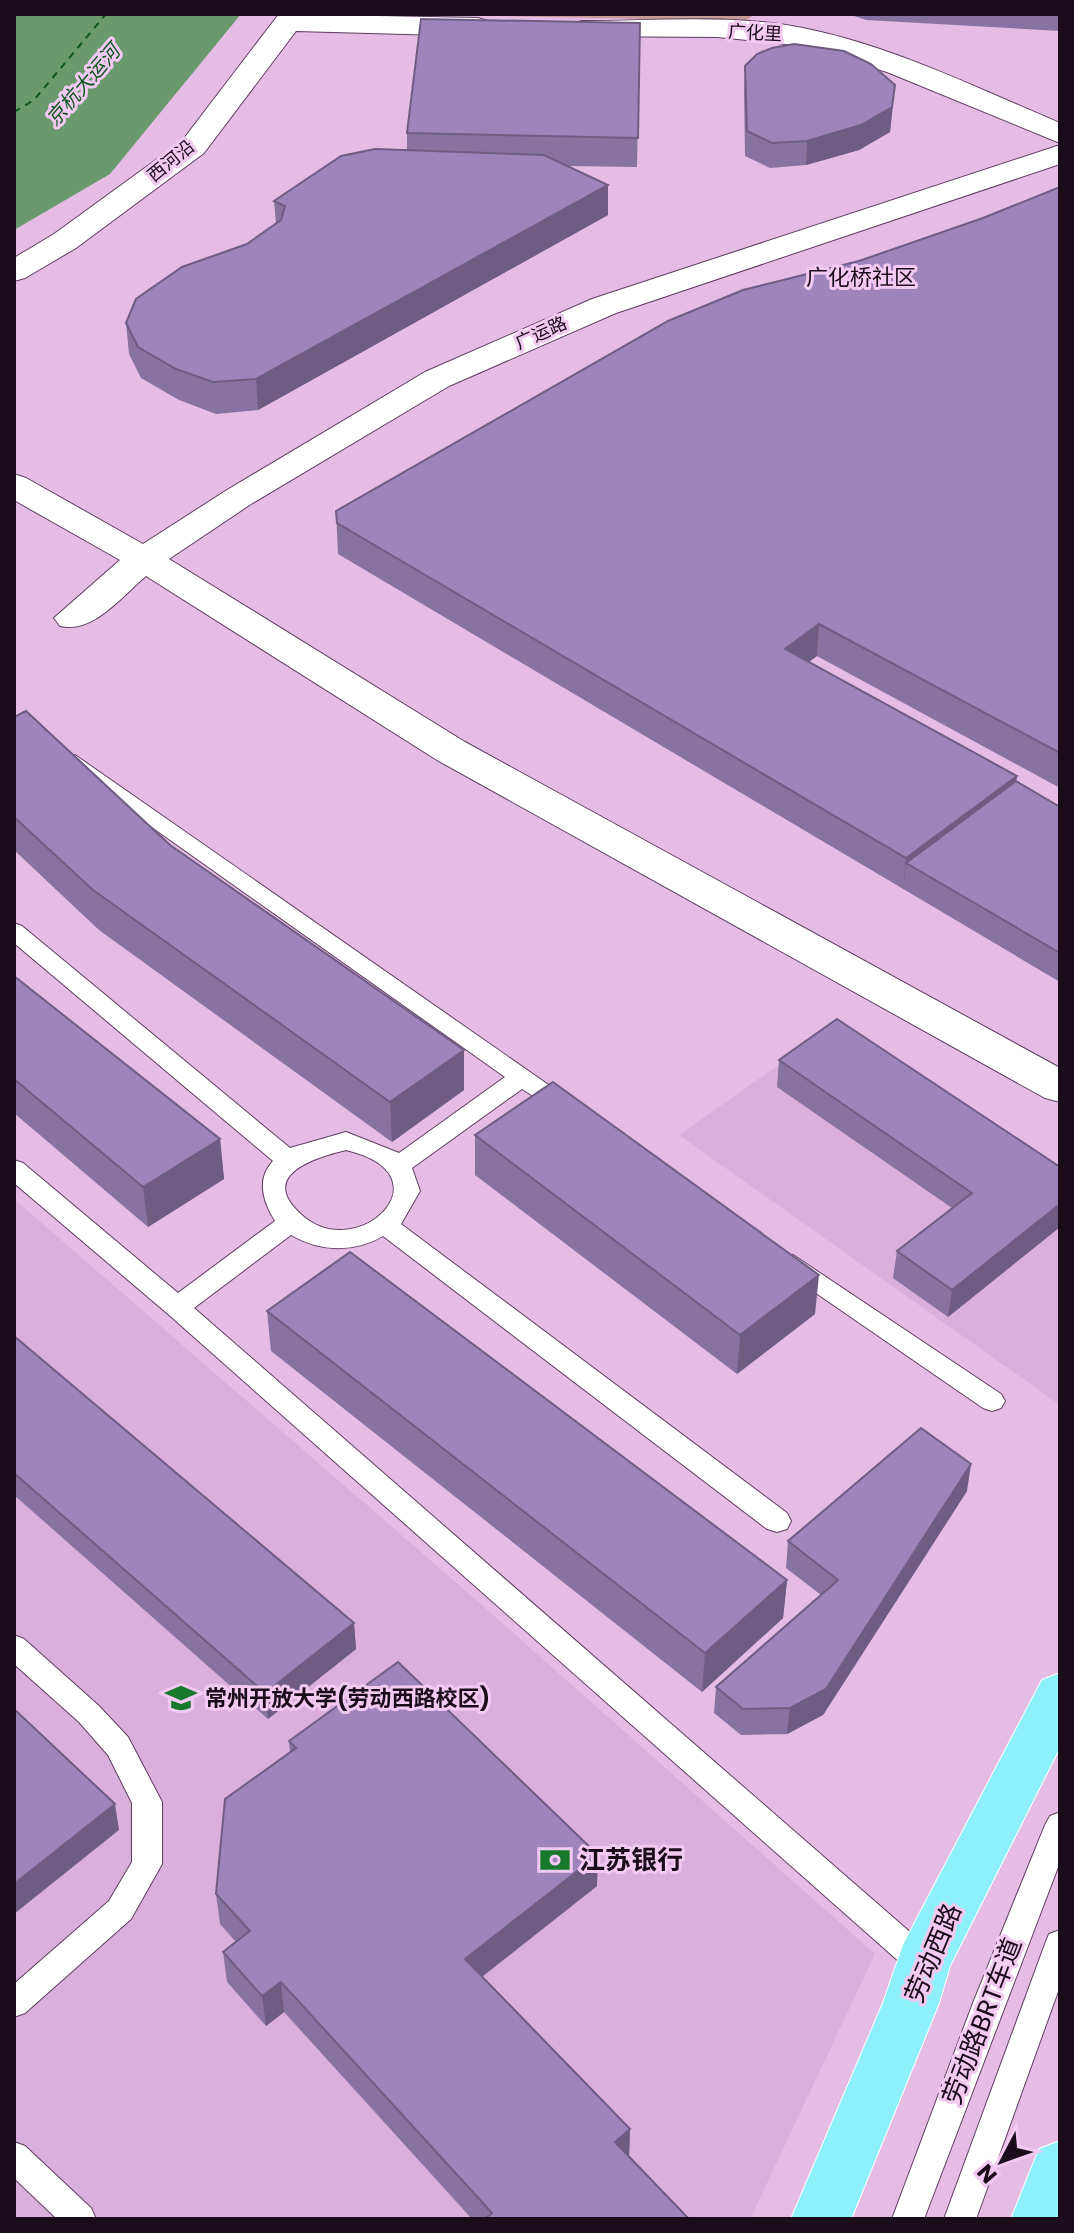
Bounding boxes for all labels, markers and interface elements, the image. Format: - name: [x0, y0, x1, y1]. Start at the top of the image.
- street label: 广化里: [727, 19, 783, 46]
- water label: 京杭大运河: [40, 35, 129, 132]
- street label: 西河沿: [142, 134, 200, 187]
- district label: 广化桥社区: [806, 262, 916, 293]
- street label: 广运路: [511, 310, 571, 355]
- school or university icon: 常州开放大学(劳动西路校区): [164, 1681, 198, 1715]
- place label: 常州开放大学(劳动西路校区): [205, 1683, 490, 1714]
- place label: 江苏银行: [579, 1842, 683, 1878]
- bank icon: 江苏银行: [538, 1843, 572, 1877]
- street label: 劳动西路: [896, 1898, 970, 2008]
- street label: 劳动路BRT车道: [934, 1932, 1030, 2110]
- north arrow: [962, 2121, 1042, 2201]
- text: N: [970, 2157, 1004, 2190]

